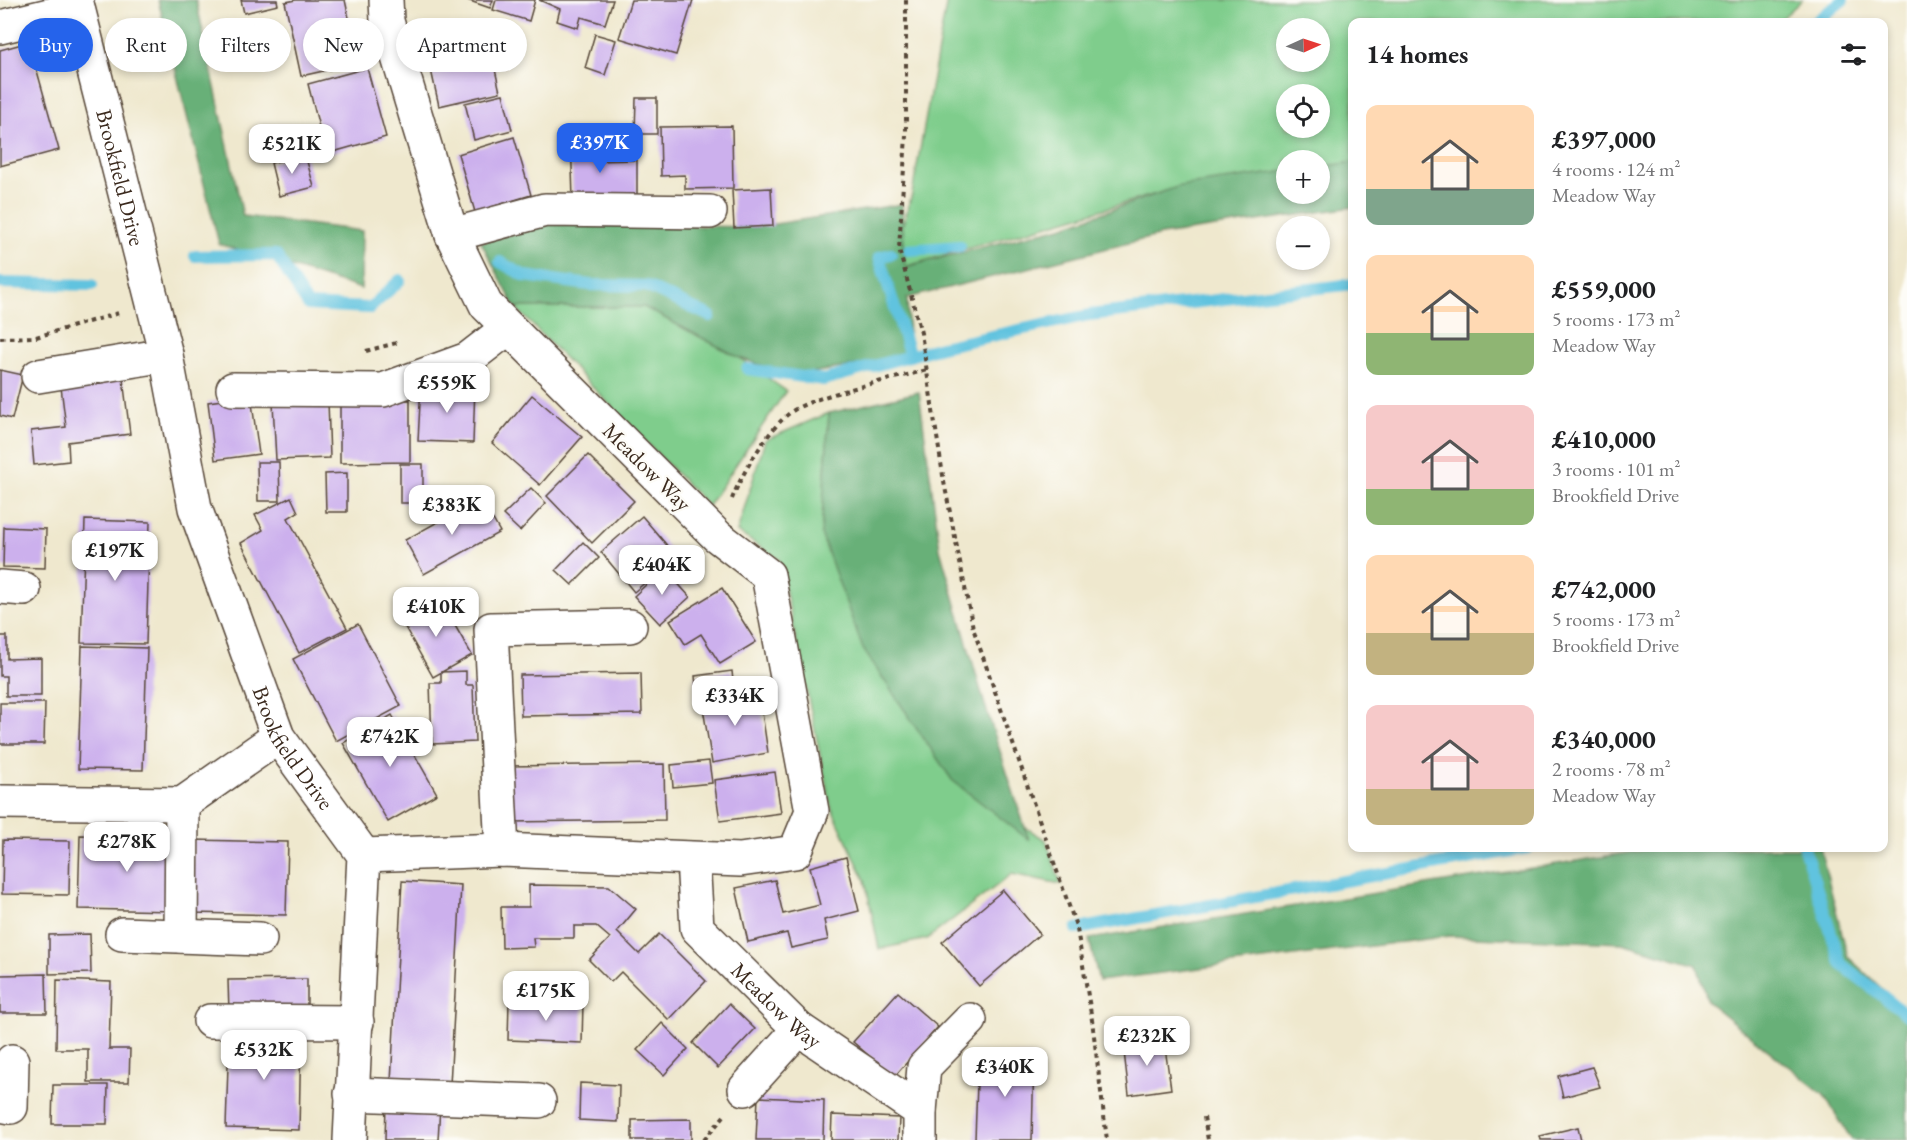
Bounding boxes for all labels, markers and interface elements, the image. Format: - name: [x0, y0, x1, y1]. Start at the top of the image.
- chip: Buy: [18, 18, 93, 72]
- chip: Rent: [105, 18, 187, 72]
- chip: Filters: [199, 18, 291, 72]
- chip: New: [303, 18, 384, 72]
- chip: Apartment: [396, 18, 527, 72]
- north arrow: [1276, 18, 1330, 72]
- map controls: [1276, 18, 1330, 270]
- text: 14 homes: [1366, 37, 1468, 71]
- icon: filters: [1837, 38, 1870, 71]
- button: locate: [1276, 84, 1330, 138]
- street label: Brookfield Drive: [90, 106, 152, 249]
- text: £397,000: [1552, 122, 1656, 156]
- pin: £397K: [558, 123, 642, 174]
- pin: £521K: [250, 124, 334, 175]
- text: £397K: [571, 129, 629, 155]
- icon: home: [1414, 129, 1486, 201]
- text: £521K: [263, 130, 321, 156]
- button: +: [1276, 150, 1330, 204]
- text: 4 rooms · 124 m²: [1552, 156, 1680, 182]
- text: Meadow Way: [1552, 182, 1656, 208]
- button: −: [1276, 216, 1330, 270]
- text: £559,000: [1552, 272, 1656, 306]
- icon: home: [1414, 279, 1486, 351]
- text: 5 rooms · 173 m²: [1552, 306, 1680, 332]
- text: Meadow Way: [1552, 332, 1656, 358]
- pin: £559K: [405, 363, 489, 414]
- text: £559K: [418, 369, 476, 395]
- street label: Meadow Way: [596, 416, 698, 518]
- text: £410,000: [1552, 422, 1656, 456]
- icon: home: [1414, 429, 1486, 501]
- text: 3 rooms · 101 m²: [1552, 456, 1680, 482]
- text: Brookfield Drive: [1552, 482, 1679, 508]
- pin: £383K: [410, 485, 494, 536]
- text: £383K: [423, 491, 481, 517]
- pin: £197K: [73, 531, 157, 582]
- text: £197K: [86, 537, 144, 563]
- pin: £404K: [620, 545, 704, 596]
- text: £404K: [633, 551, 691, 577]
- text: £742,000: [1552, 572, 1656, 606]
- icon: home: [1414, 579, 1486, 651]
- pin: £410K: [394, 587, 478, 638]
- text: £410K: [407, 593, 465, 619]
- text: 5 rooms · 173 m²: [1552, 606, 1680, 632]
- text: Brookfield Drive: [1552, 632, 1679, 658]
- pin: £334K: [693, 676, 777, 727]
- street label: Brookfield Drive: [246, 682, 341, 816]
- text: £334K: [706, 682, 764, 708]
- pin: £742K: [348, 717, 432, 768]
- text: £340,000: [1552, 722, 1656, 756]
- text: £742K: [361, 723, 419, 749]
- icon: home: [1414, 729, 1486, 801]
- text: 2 rooms · 78 m²: [1552, 756, 1671, 782]
- text: Meadow Way: [1552, 782, 1656, 808]
- pin: £278K: [85, 822, 169, 873]
- text: £278K: [98, 828, 156, 854]
- street label: Meadow Way: [725, 956, 828, 1055]
- pin: £175K: [504, 971, 588, 1022]
- text: £175K: [517, 977, 575, 1003]
- pin: £232K: [1105, 1016, 1189, 1067]
- text: £232K: [1118, 1022, 1176, 1048]
- pin: £532K: [222, 1030, 306, 1081]
- text: £532K: [235, 1036, 293, 1062]
- pin: £340K: [963, 1047, 1047, 1098]
- text: £340K: [976, 1053, 1034, 1079]

